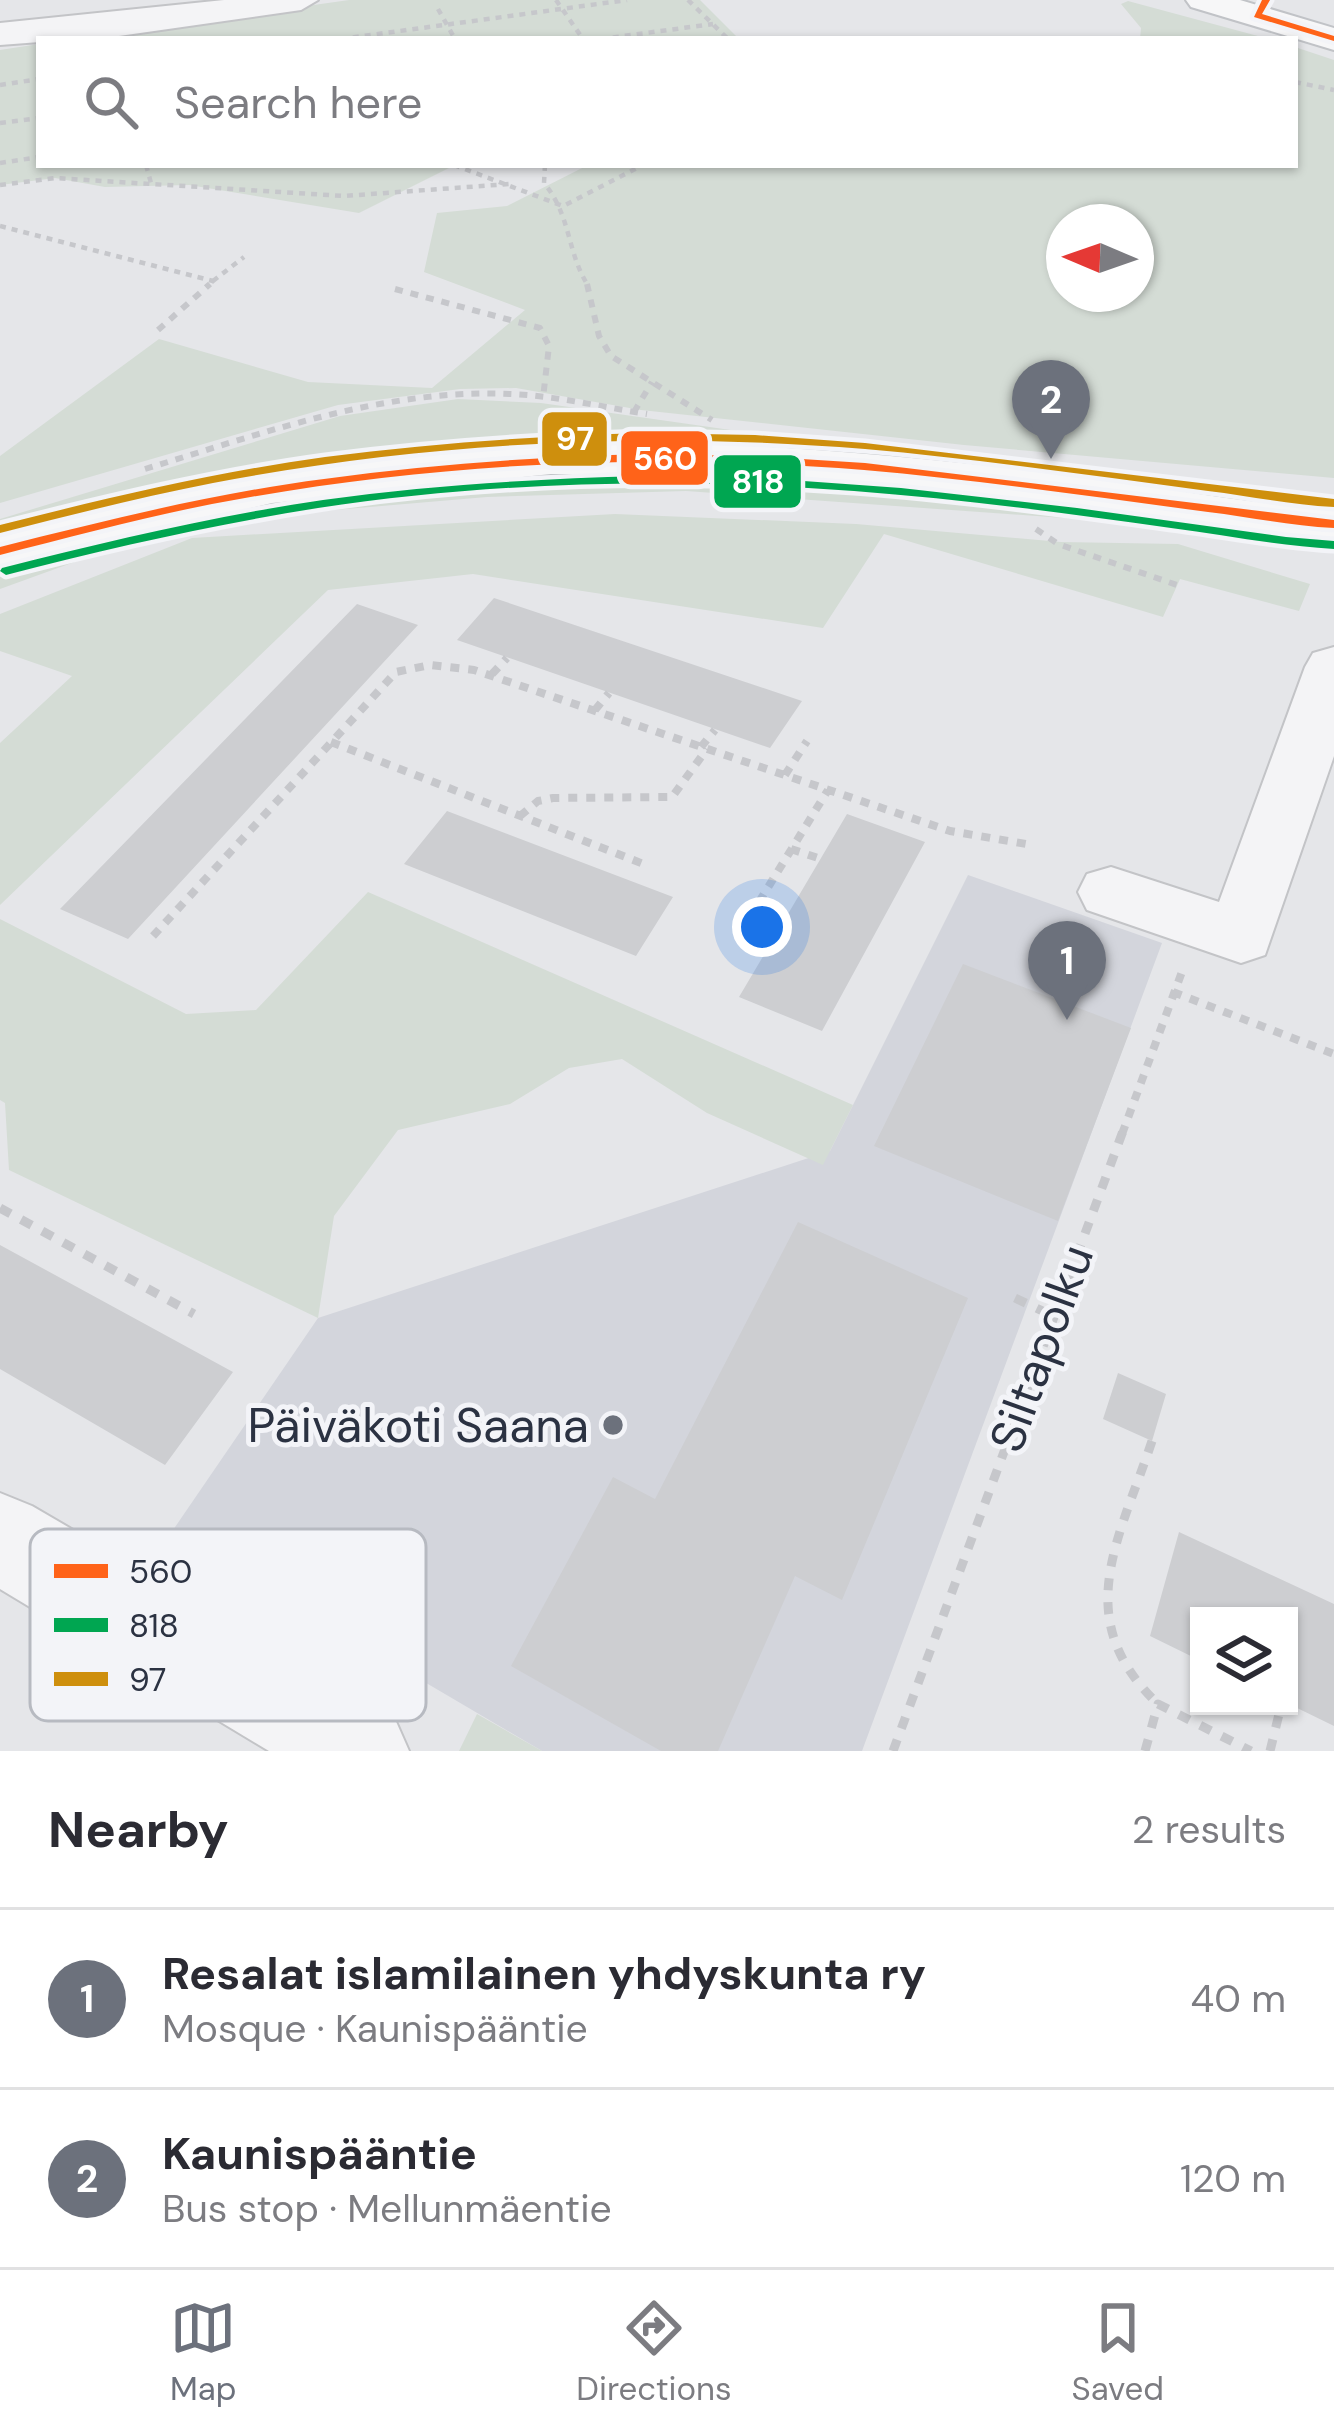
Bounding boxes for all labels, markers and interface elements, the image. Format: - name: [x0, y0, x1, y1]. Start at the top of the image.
- search box: [36, 36, 1298, 168]
- icon: search: [78, 69, 144, 135]
- text: Search here: [174, 73, 422, 132]
- north arrow: [1046, 204, 1154, 312]
- pin: 2: [1012, 360, 1090, 459]
- line badge: 97: [540, 410, 609, 468]
- text: 97: [556, 417, 594, 460]
- line badge: 560: [619, 429, 710, 487]
- text: 560: [633, 437, 697, 480]
- line badge: 818: [712, 453, 803, 510]
- text: 818: [731, 460, 785, 503]
- your location: [732, 897, 792, 957]
- pin: 1: [1028, 921, 1106, 1020]
- street label: Siltapolku: [975, 1236, 1108, 1460]
- place label: Päiväkoti Saana: [248, 1394, 589, 1457]
- marker: Päiväkoti Saana: [600, 1412, 626, 1438]
- legend: [30, 1529, 426, 1721]
- text: 560: [129, 1550, 192, 1593]
- text: 818: [129, 1604, 179, 1647]
- map controls: [1190, 1607, 1298, 1715]
- button: layers: [1190, 1607, 1298, 1715]
- text: 97: [129, 1658, 167, 1701]
- text: Nearby: [48, 1796, 229, 1863]
- text: 2 results: [1132, 1804, 1286, 1855]
- text: Resalat islamilainen yhdyskunta ry: [162, 1944, 926, 2003]
- text: 1: [80, 1973, 94, 2024]
- text: 40 m: [1191, 1973, 1286, 2024]
- text: Mosque · Kaunispääntie: [162, 2003, 588, 2054]
- text: Kaunispääntie: [162, 2124, 477, 2183]
- text: 2: [76, 2153, 98, 2204]
- text: 120 m: [1180, 2153, 1286, 2204]
- text: Bus stop · Mellunmäentie: [162, 2183, 612, 2234]
- tab: Map: [170, 2295, 236, 2410]
- tab: Directions: [576, 2295, 732, 2410]
- tab: Saved: [1072, 2295, 1164, 2410]

